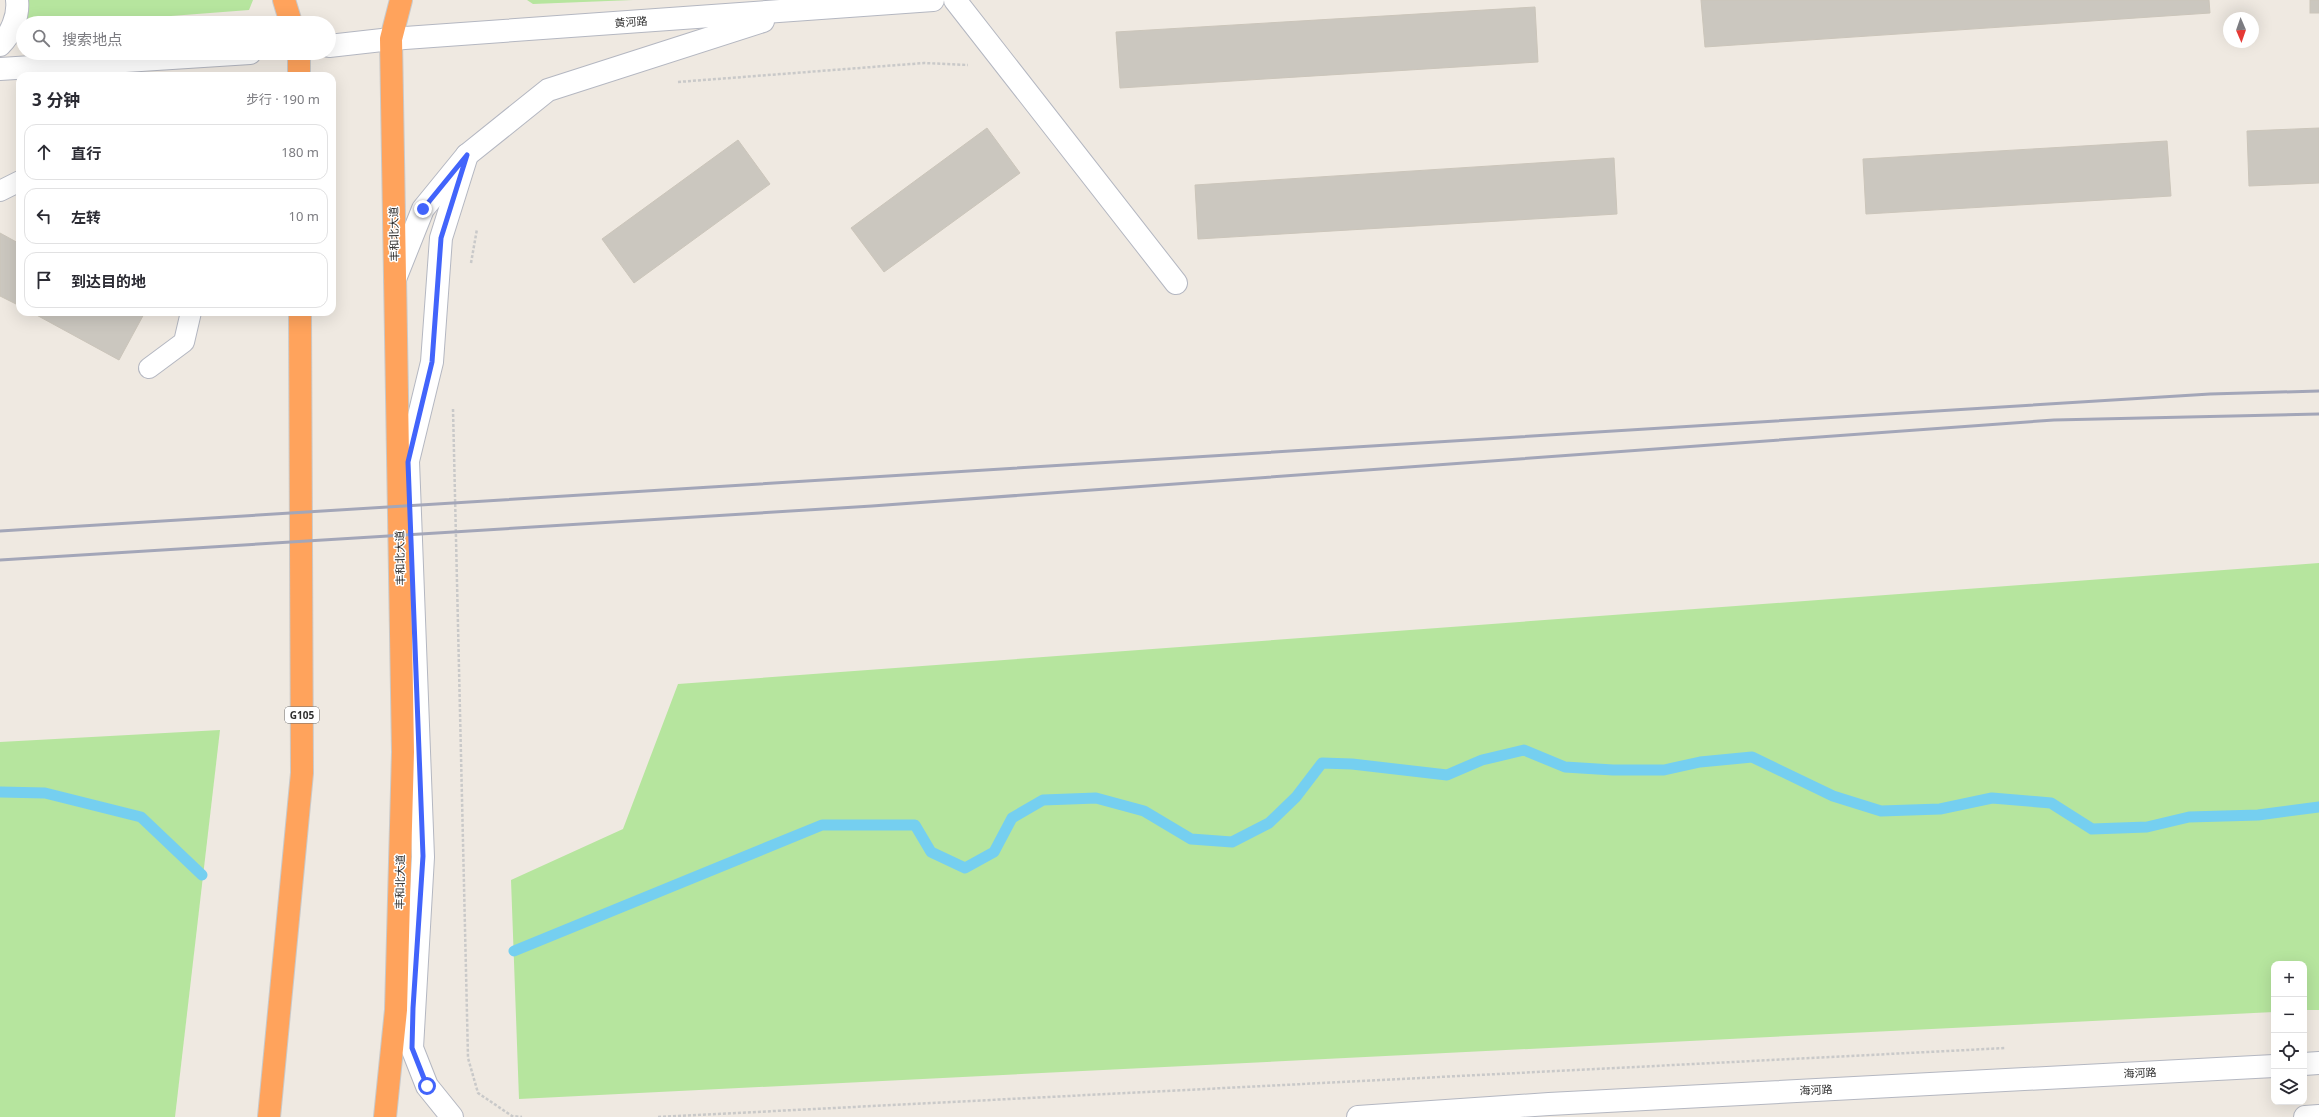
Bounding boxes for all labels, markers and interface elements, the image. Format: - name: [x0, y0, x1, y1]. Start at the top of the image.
- north arrow: [2223, 12, 2259, 48]
- street label: 黄河路: [614, 13, 648, 30]
- search box: [16, 16, 336, 60]
- icon: search: [30, 27, 52, 49]
- text: 搜索地点: [62, 29, 122, 49]
- text: 3 分钟: [32, 88, 80, 111]
- text: 步行 · 190 m: [246, 90, 320, 108]
- icon: ahead: [33, 141, 55, 163]
- text: 直行: [71, 143, 101, 163]
- text: 180 m: [281, 143, 319, 161]
- route end: [414, 200, 432, 218]
- icon: left: [33, 205, 55, 227]
- street label: 丰和北大道: [386, 206, 401, 262]
- text: 左转: [71, 207, 101, 227]
- text: 10 m: [289, 207, 319, 225]
- icon: arrive: [33, 269, 55, 291]
- text: 到达目的地: [71, 271, 146, 291]
- street label: 丰和北大道: [392, 530, 407, 586]
- road number: G105: [285, 707, 319, 723]
- street label: 丰和北大道: [392, 854, 407, 910]
- map controls: [2271, 961, 2307, 1105]
- button: +: [2271, 961, 2307, 997]
- button: −: [2271, 997, 2307, 1033]
- button: locate: [2271, 1033, 2307, 1069]
- street label: 海河路: [2123, 1064, 2157, 1081]
- button: layers: [2271, 1069, 2307, 1105]
- route start: [418, 1077, 436, 1095]
- street label: 海河路: [1799, 1081, 1833, 1098]

